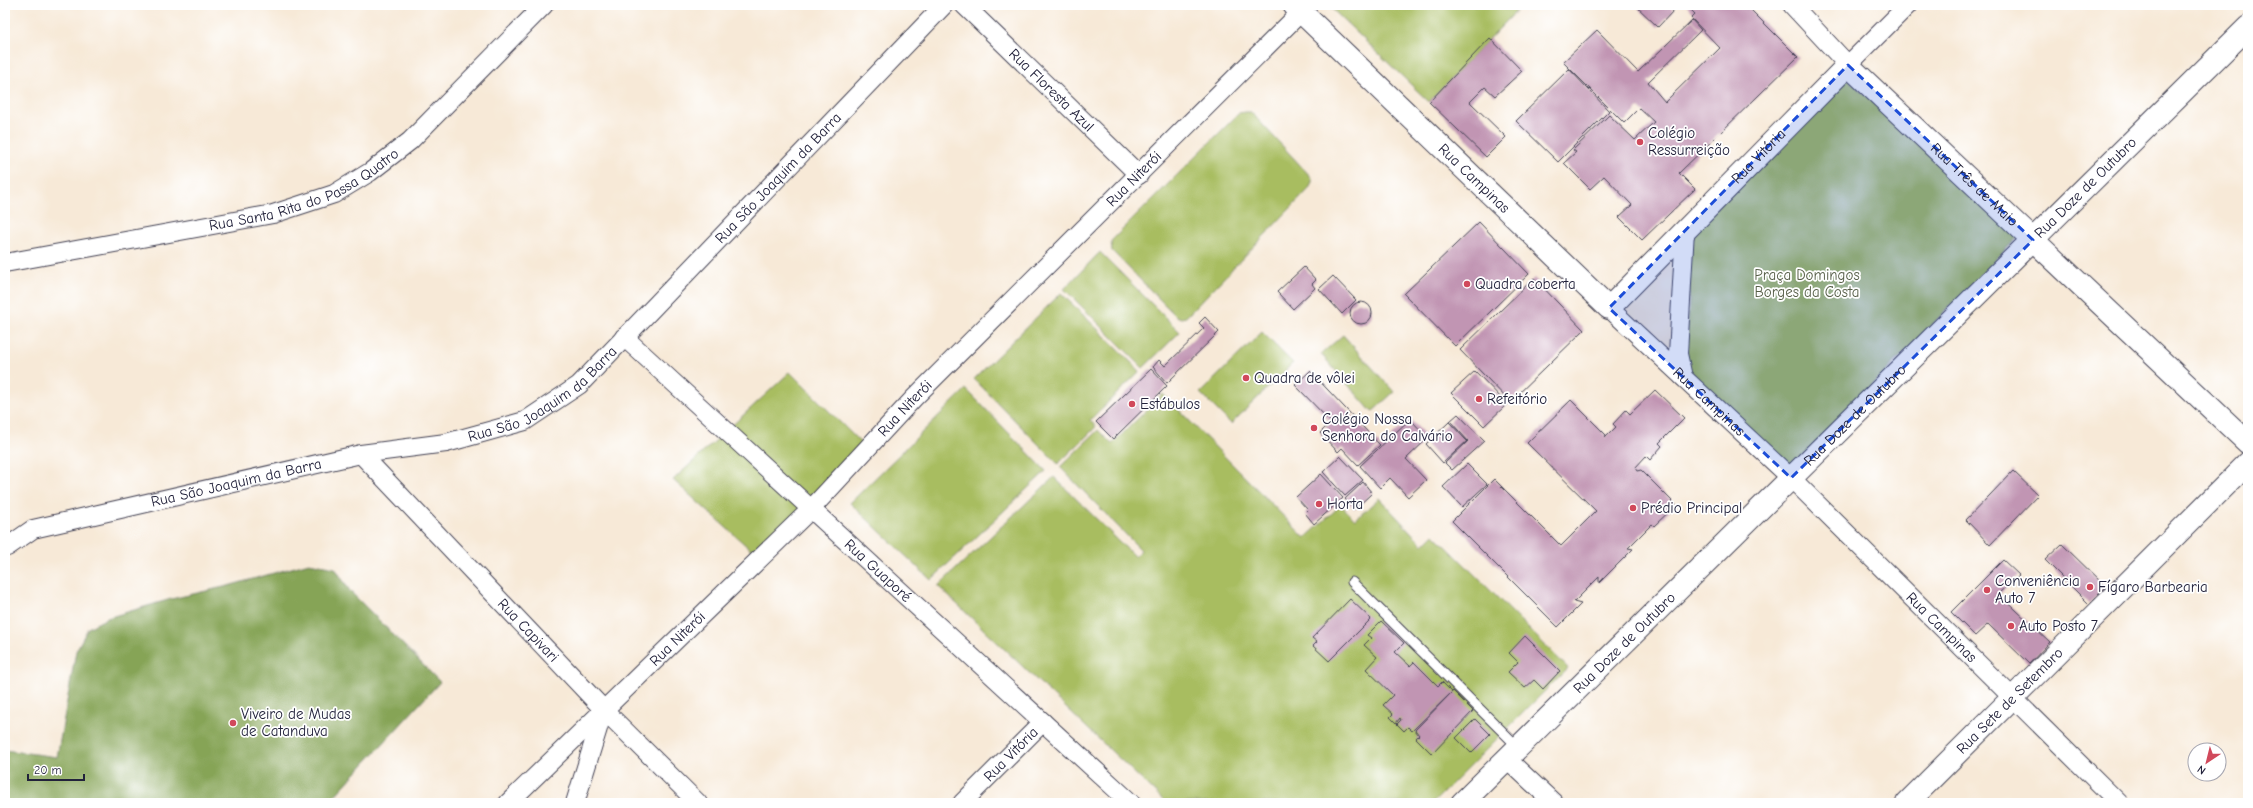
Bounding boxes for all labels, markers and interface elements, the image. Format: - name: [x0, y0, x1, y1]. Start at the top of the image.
- street label: Rua Floresta Azul: [1005, 45, 1098, 135]
- street label: Rua São Joaquim da Barra: [711, 109, 845, 247]
- place label: Colégio Ressurreição: [1648, 124, 1730, 159]
- street label: Rua Vitória: [1727, 125, 1789, 187]
- street label: Rua Doze de Outubro: [2030, 133, 2140, 242]
- marker: Colégio Ressurreição: [1635, 137, 1645, 147]
- street label: Rua Três de Maio: [1927, 139, 2022, 230]
- street label: Rua Campinas: [1435, 140, 1514, 217]
- street label: Rua Santa Rita do Passa Quatro: [208, 144, 402, 235]
- street label: Rua Niterói: [1102, 147, 1165, 210]
- park label: Praça Domingos Borges da Costa: [1754, 266, 1860, 301]
- place label: Quadra coberta: [1475, 275, 1576, 293]
- marker: Quadra coberta: [1462, 279, 1472, 289]
- street label: Rua São Joaquim da Barra: [466, 342, 620, 445]
- street label: Rua Doze de Outubro: [1800, 361, 1910, 470]
- street label: Rua Campinas: [1669, 363, 1749, 440]
- place label: Quadra de vôlei: [1254, 369, 1355, 387]
- marker: Quadra de vôlei: [1241, 373, 1251, 383]
- street label: Rua Niterói: [874, 376, 936, 440]
- place label: Refeitório: [1487, 390, 1547, 408]
- marker: Refeitório: [1474, 394, 1484, 404]
- place label: Estábulos: [1140, 395, 1200, 413]
- marker: Estábulos: [1127, 399, 1137, 409]
- place label: Colégio Nossa Senhora do Calvário: [1322, 410, 1453, 445]
- marker: Colégio Nossa Senhora do Calvário: [1309, 423, 1319, 433]
- street label: Rua São Joaquim da Barra: [149, 454, 323, 511]
- place label: Horta: [1327, 495, 1363, 513]
- marker: Horta: [1314, 499, 1324, 509]
- place label: Prédio Principal: [1641, 499, 1742, 517]
- marker: Prédio Principal: [1628, 503, 1638, 513]
- street label: Rua Guaporé: [841, 535, 916, 606]
- place label: Conveniência Auto 7: [1995, 572, 2080, 607]
- place label: Fígaro Barbearia: [2098, 578, 2208, 596]
- marker: Fígaro Barbearia: [2085, 582, 2095, 592]
- marker: Conveniência Auto 7: [1982, 585, 1992, 595]
- street label: Rua Doze de Outubro: [1569, 588, 1679, 697]
- street label: Rua Campinas: [1902, 588, 1981, 666]
- street label: Rua Capivari: [494, 595, 563, 666]
- street label: Rua Niterói: [646, 608, 709, 670]
- place label: Auto Posto 7: [2019, 617, 2098, 635]
- marker: Auto Posto 7: [2006, 621, 2016, 631]
- street label: Rua Sete de Setembro: [1953, 644, 2067, 758]
- place label: Viveiro de Mudas de Catanduva: [241, 705, 351, 740]
- marker: Viveiro de Mudas de Catanduva: [228, 718, 238, 728]
- street label: Rua Vitória: [980, 723, 1042, 785]
- north arrow: [2187, 742, 2227, 782]
- scale bar: [28, 756, 84, 782]
- text: N: [2195, 762, 2208, 777]
- text: 20 m: [34, 763, 62, 777]

